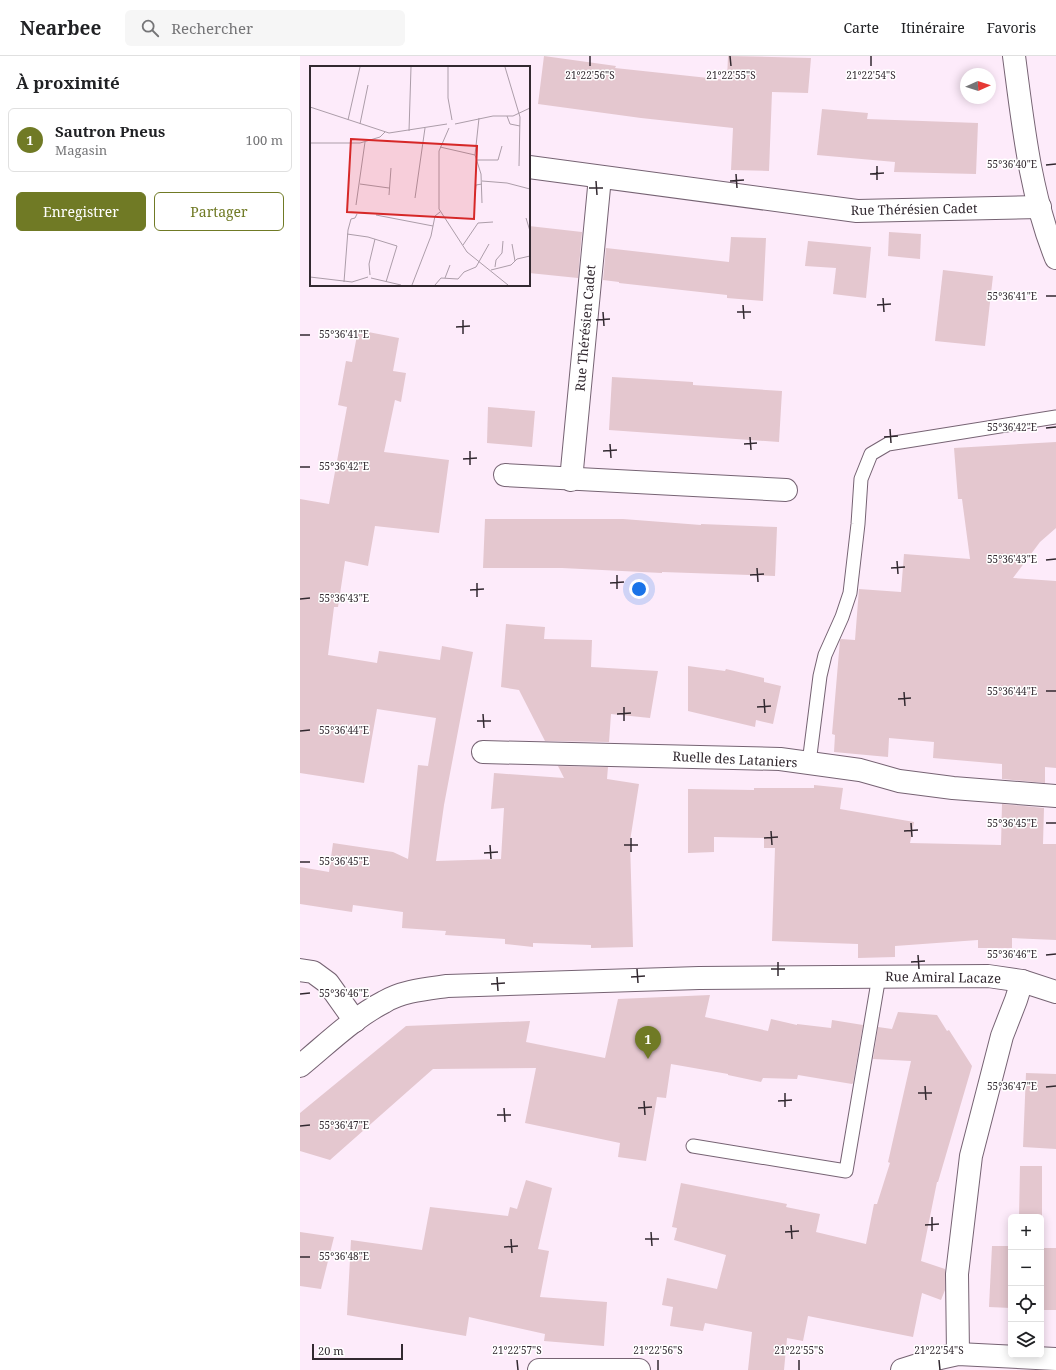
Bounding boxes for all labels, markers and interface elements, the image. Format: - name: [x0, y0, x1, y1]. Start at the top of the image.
- search box: [125, 10, 405, 46]
- text: Nearbee: [20, 15, 101, 41]
- icon: search: [139, 17, 161, 39]
- text: Rechercher: [171, 18, 253, 38]
- text: Carte: [844, 18, 879, 37]
- text: Itinéraire: [901, 18, 965, 37]
- text: Favoris: [987, 18, 1036, 37]
- inset map: [310, 66, 530, 286]
- text: 21°22'56"S: [565, 68, 615, 82]
- text: 21°22'55"S: [706, 68, 756, 82]
- text: 21°22'54"S: [846, 68, 896, 82]
- north arrow: [960, 68, 996, 104]
- text: À proximité: [16, 71, 120, 94]
- text: Sautron Pneus: [55, 121, 165, 141]
- text: 1: [26, 131, 34, 149]
- text: 100 m: [246, 131, 283, 149]
- text: Magasin: [55, 141, 107, 159]
- text: 55°36'40"E: [987, 157, 1037, 171]
- button: Enregistrer: [16, 192, 146, 231]
- button: Partager: [154, 192, 284, 231]
- street label: Rue Thérésien Cadet: [850, 199, 978, 219]
- street label: Rue Thérésien Cadet: [571, 264, 600, 392]
- text: 55°36'41"E: [987, 289, 1037, 303]
- text: 55°36'41"E: [319, 327, 369, 341]
- text: 55°36'42"E: [987, 420, 1037, 434]
- text: 55°36'42"E: [319, 459, 369, 473]
- text: 55°36'43"E: [987, 552, 1037, 566]
- your location: [629, 579, 649, 599]
- text: 55°36'43"E: [319, 591, 369, 605]
- text: 55°36'44"E: [987, 684, 1037, 698]
- text: 55°36'44"E: [319, 723, 369, 737]
- street label: Ruelle des Lataniers: [672, 747, 798, 771]
- text: 55°36'45"E: [987, 816, 1037, 830]
- text: 55°36'45"E: [319, 854, 369, 868]
- text: 55°36'46"E: [987, 947, 1037, 961]
- street label: Rue Amiral Lacaze: [885, 967, 1001, 987]
- text: 55°36'46"E: [319, 986, 369, 1000]
- pin: 1: [635, 1026, 661, 1059]
- text: 55°36'47"E: [987, 1079, 1037, 1093]
- text: 55°36'47"E: [319, 1118, 369, 1132]
- map controls: [1008, 1214, 1044, 1358]
- button: +: [1008, 1214, 1044, 1250]
- text: 55°36'48"E: [319, 1249, 369, 1263]
- button: −: [1008, 1250, 1044, 1286]
- button: locate: [1008, 1286, 1044, 1322]
- button: layers: [1008, 1322, 1044, 1358]
- scale bar: [312, 1342, 403, 1361]
- text: 20 m: [318, 1343, 344, 1358]
- text: 21°22'57"S: [492, 1343, 542, 1357]
- text: 21°22'56"S: [633, 1343, 683, 1357]
- text: 21°22'55"S: [774, 1343, 824, 1357]
- text: 21°22'54"S: [914, 1343, 964, 1357]

